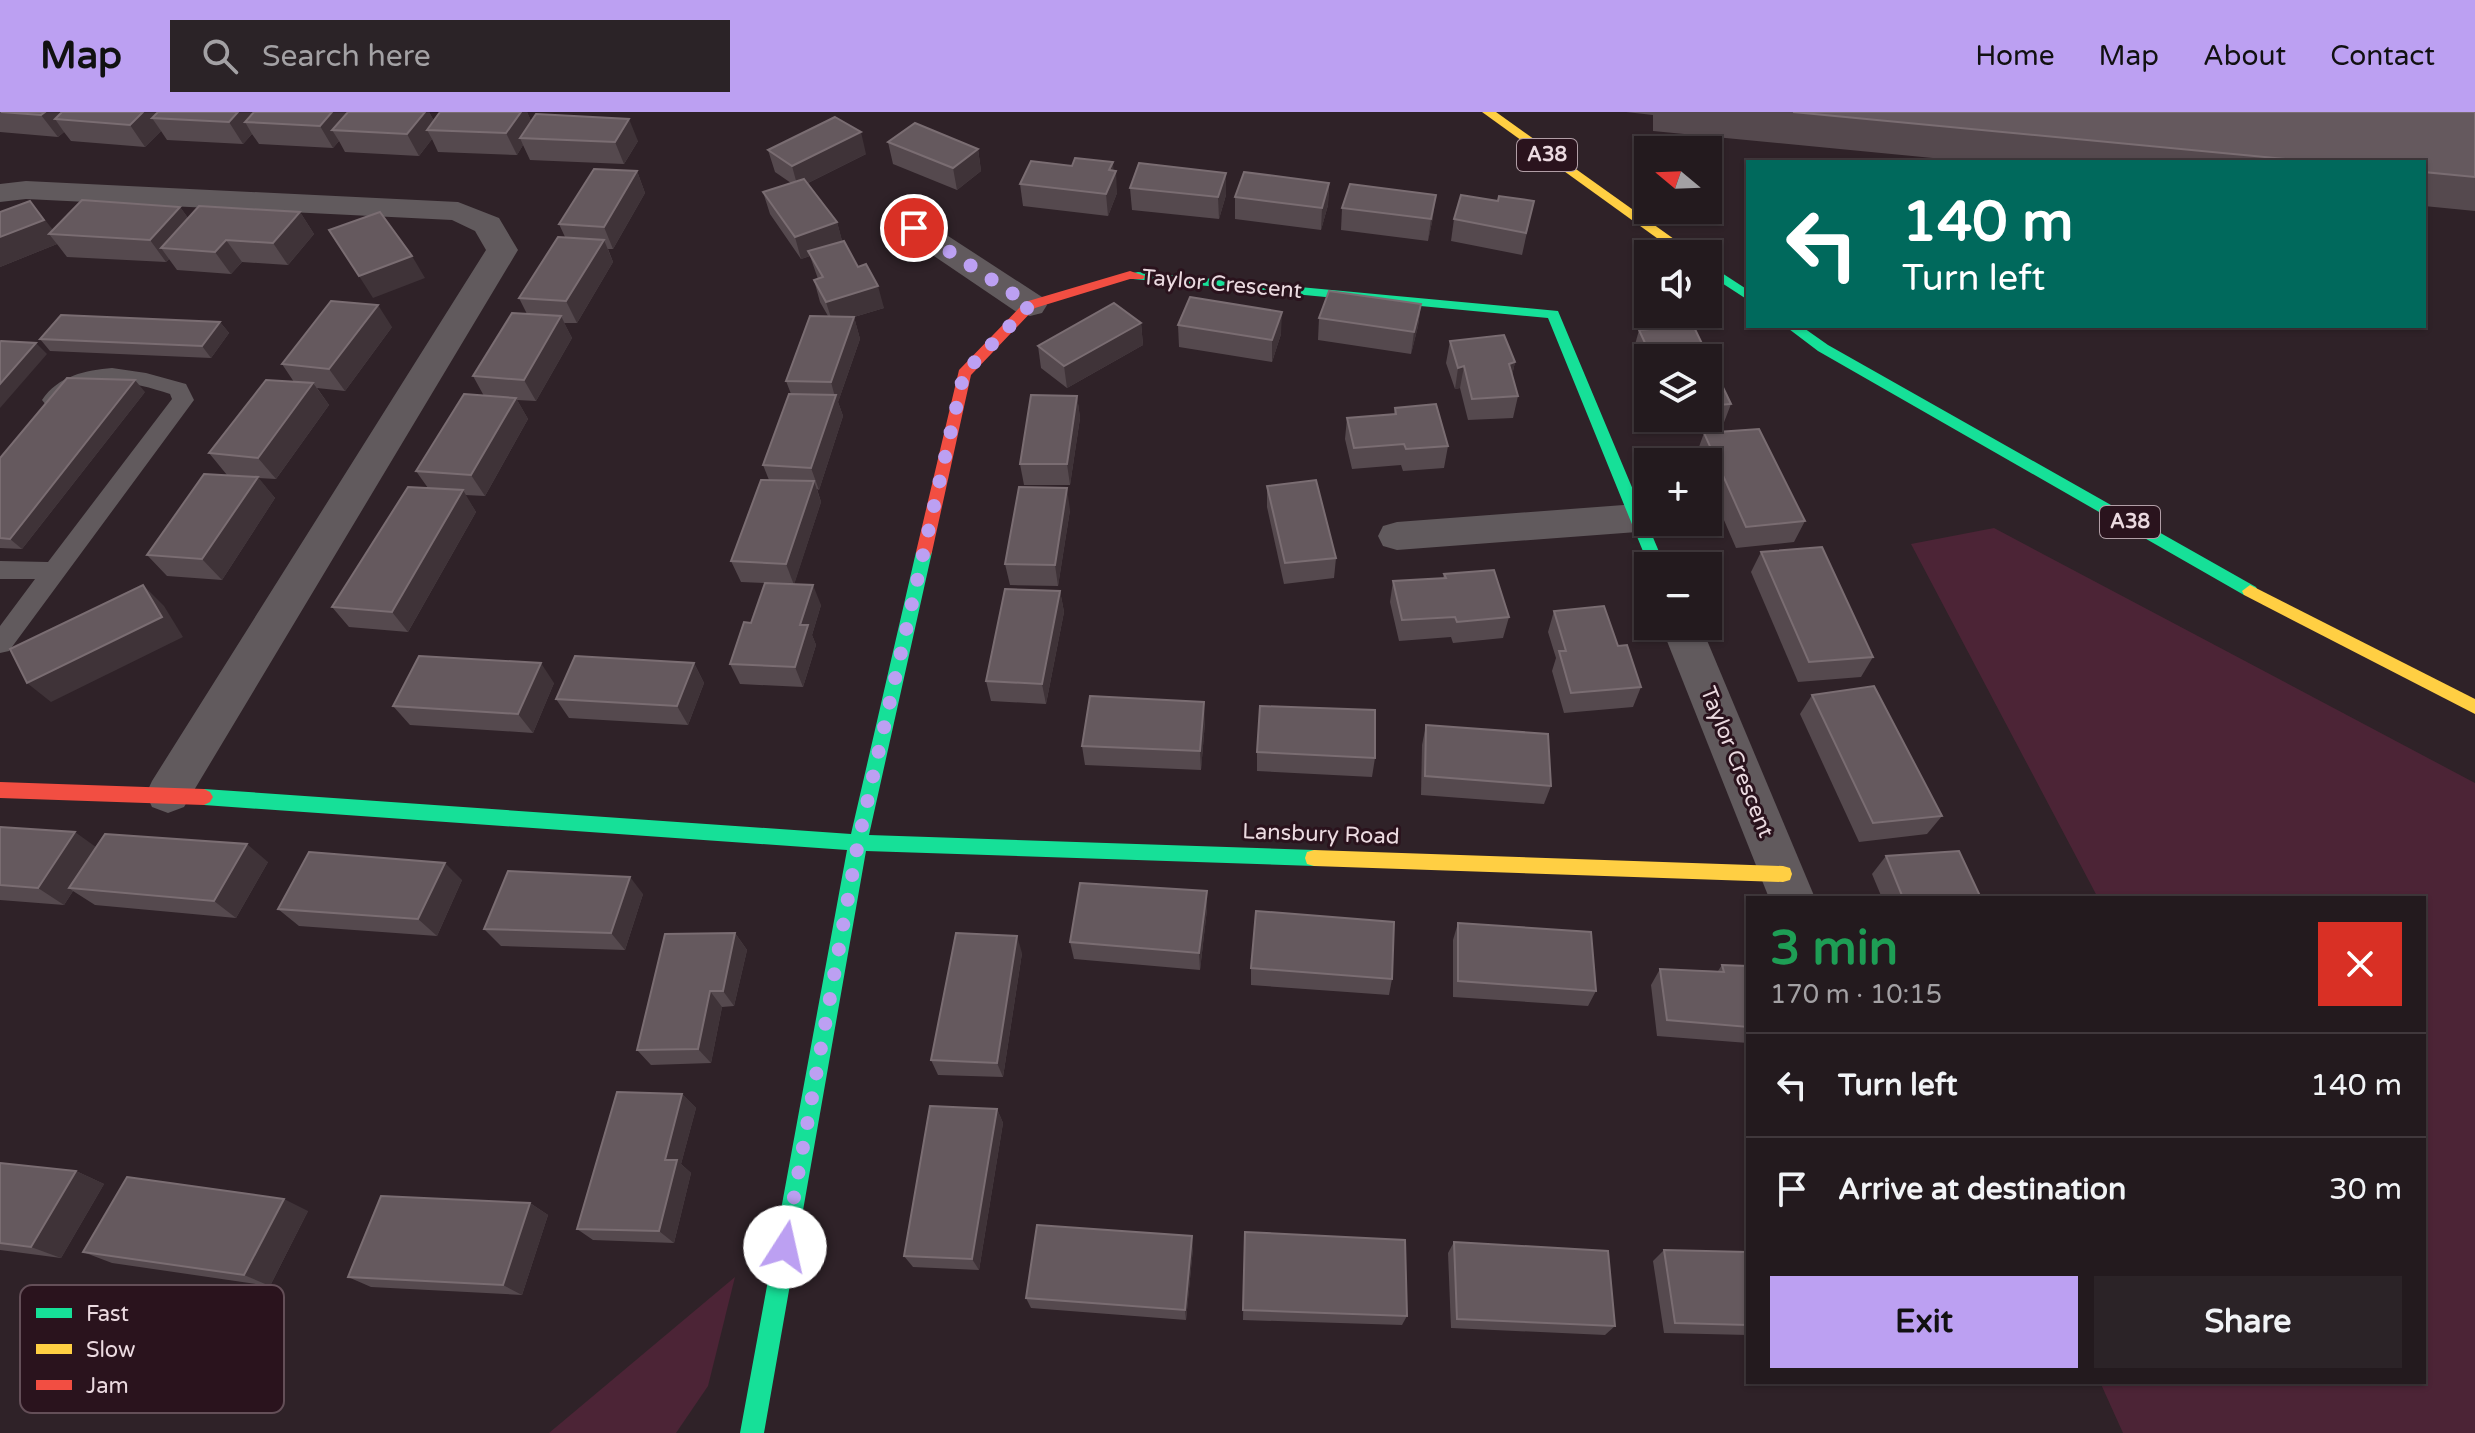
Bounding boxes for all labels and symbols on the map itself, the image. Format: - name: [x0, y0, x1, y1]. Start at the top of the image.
- north arrow: [1634, 136, 1722, 224]
- road number: A38: [1517, 139, 1577, 171]
- pin: [880, 194, 948, 262]
- street label: Taylor Crescent: [1141, 264, 1303, 304]
- road number: A38: [2100, 506, 2160, 538]
- street label: Taylor Crescent: [1695, 683, 1779, 841]
- street label: Lansbury Road: [1242, 818, 1400, 850]
- position arrow: [743, 1205, 827, 1289]
- legend: [20, 1285, 284, 1413]
- text: Fast: [86, 1301, 129, 1327]
- text: Slow: [86, 1337, 136, 1363]
- text: Jam: [86, 1373, 129, 1399]

